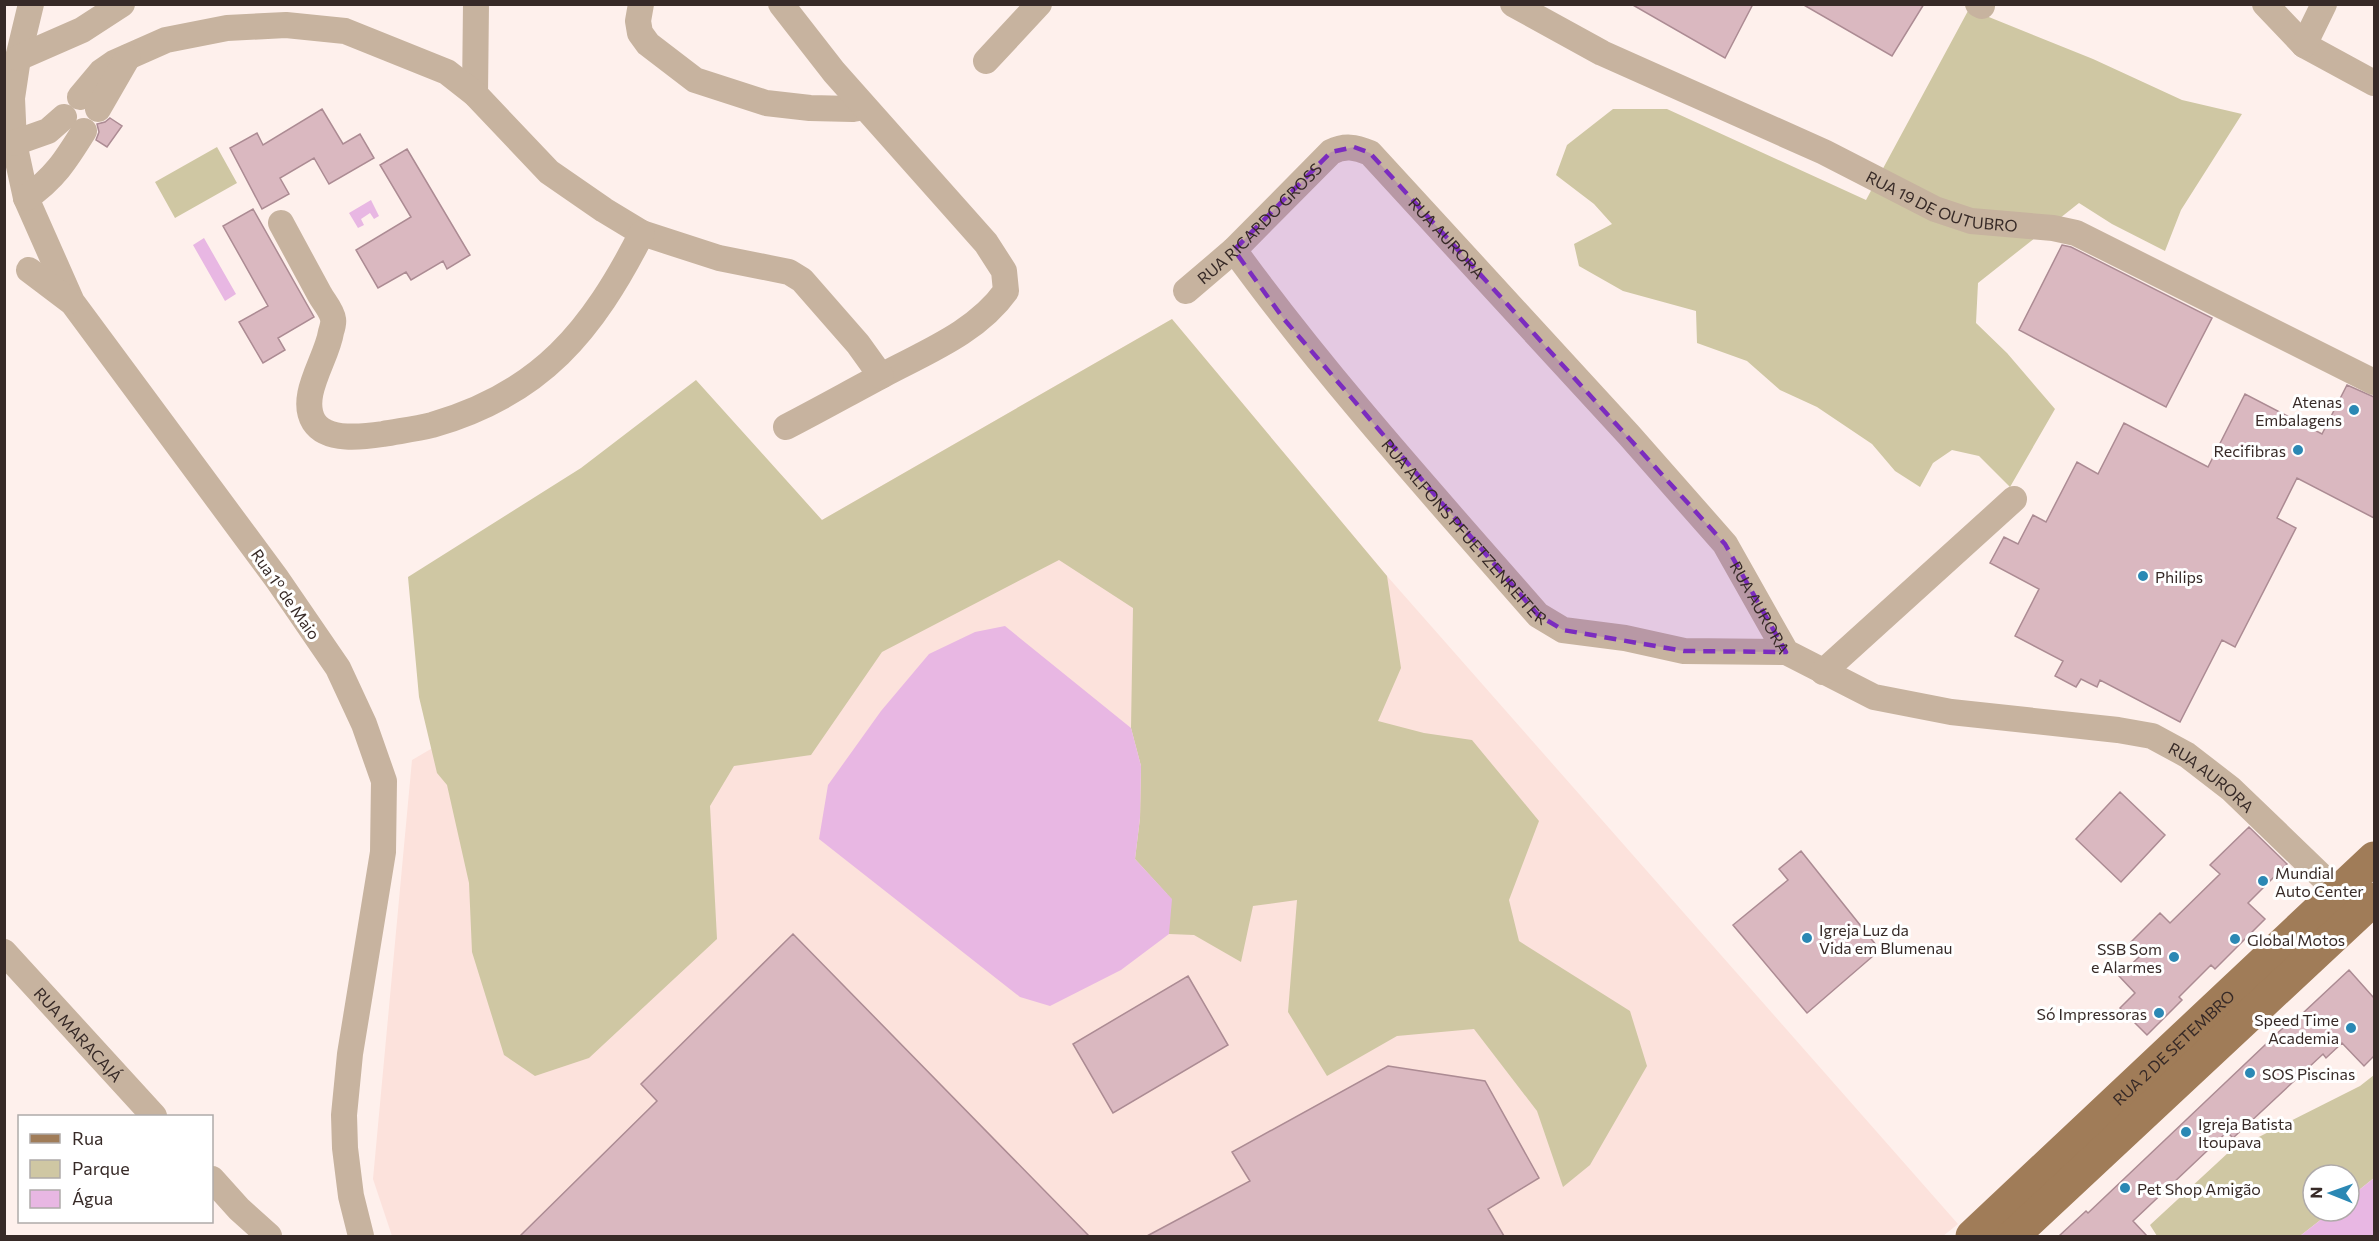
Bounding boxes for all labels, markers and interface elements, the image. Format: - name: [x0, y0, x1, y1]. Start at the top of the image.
- street label: RUA RICARDO GROSS: [1193, 158, 1325, 287]
- street label: RUA 19 DE OUTUBRO: [1863, 166, 2018, 234]
- street label: RUA AURORA: [1406, 193, 1489, 282]
- place label: Atenas Embalagens: [2255, 392, 2342, 429]
- marker: Atenas Embalagens: [2347, 403, 2361, 417]
- street label: RUA ALFONS PFUETZENREITER: [1378, 434, 1551, 628]
- place label: Recifibras: [2214, 441, 2286, 460]
- marker: Recifibras: [2291, 443, 2305, 457]
- street label: Rua 1º de Maio: [248, 545, 324, 643]
- street label: RUA AURORA: [1727, 557, 1794, 657]
- place label: Philips: [2155, 567, 2203, 586]
- marker: Philips: [2136, 569, 2150, 583]
- street label: RUA AURORA: [2166, 738, 2258, 816]
- place label: Mundial Auto Center: [2275, 863, 2364, 900]
- marker: Mundial Auto Center: [2256, 874, 2270, 888]
- place label: Igreja Luz da Vida em Blumenau: [1819, 920, 1952, 957]
- place label: Global Motos: [2247, 930, 2345, 949]
- marker: Igreja Luz da Vida em Blumenau: [1800, 931, 1814, 945]
- marker: Global Motos: [2228, 932, 2242, 946]
- place label: SSB Som e Alarmes: [2091, 939, 2162, 976]
- marker: SSB Som e Alarmes: [2167, 950, 2181, 964]
- street label: RUA MARACAJÁ: [31, 983, 127, 1085]
- street label: RUA 2 DE SETEMBRO: [2108, 985, 2238, 1109]
- place label: Só Impressoras: [2037, 1004, 2147, 1023]
- marker: Só Impressoras: [2152, 1006, 2166, 1020]
- place label: Speed Time Academia: [2254, 1010, 2339, 1047]
- marker: Speed Time Academia: [2344, 1021, 2358, 1035]
- place label: SOS Piscinas: [2262, 1064, 2355, 1083]
- marker: SOS Piscinas: [2243, 1066, 2257, 1080]
- place label: Igreja Batista Itoupava: [2198, 1114, 2293, 1151]
- legend: [18, 1115, 213, 1223]
- marker: Igreja Batista Itoupava: [2179, 1125, 2193, 1139]
- text: Rua: [72, 1127, 103, 1149]
- text: Parque: [72, 1157, 130, 1179]
- north arrow: [2301, 1163, 2361, 1223]
- place label: Pet Shop Amigão: [2137, 1179, 2261, 1198]
- marker: Pet Shop Amigão: [2118, 1181, 2132, 1195]
- text: Água: [72, 1187, 113, 1209]
- text: N: [2306, 1187, 2325, 1199]

